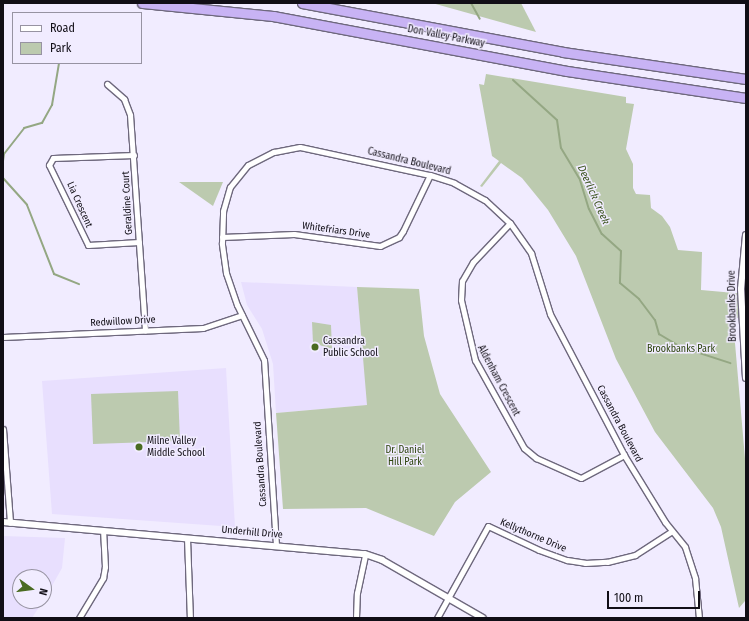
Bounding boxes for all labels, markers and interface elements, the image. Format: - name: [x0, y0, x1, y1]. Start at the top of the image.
- legend: [12, 12, 142, 64]
- text: Road: [50, 21, 75, 35]
- street label: Don Valley Parkway: [406, 24, 486, 50]
- text: Park: [50, 41, 71, 55]
- street label: Cassandra Boulevard: [366, 146, 452, 178]
- water label: Deerlick Creek: [574, 163, 612, 227]
- street label: Geraldine Court: [120, 171, 136, 235]
- street label: Lia Crescent: [64, 180, 94, 230]
- street label: Whitefriars Drive: [301, 220, 371, 242]
- street label: Brookbanks Drive: [726, 270, 740, 342]
- street label: Redwillow Drive: [90, 314, 156, 330]
- place label: Cassandra Public School: [323, 335, 378, 358]
- marker: Cassandra Public School: [310, 342, 320, 352]
- street label: Aldenham Crescent: [474, 344, 522, 418]
- park label: Brookbanks Park: [647, 344, 715, 356]
- street label: Cassandra Boulevard: [594, 383, 644, 465]
- street label: Cassandra Boulevard: [252, 421, 270, 507]
- place label: Milne Valley Middle School: [147, 435, 205, 458]
- marker: Milne Valley Middle School: [134, 442, 144, 452]
- park label: Dr. Daniel Hill Park: [386, 444, 424, 468]
- street label: Kellythorne Drive: [498, 517, 568, 555]
- street label: Underhill Drive: [221, 524, 283, 542]
- north arrow: [12, 569, 52, 609]
- scale bar: [609, 583, 702, 609]
- text: N: [36, 587, 50, 597]
- text: 100 m: [614, 591, 643, 605]

